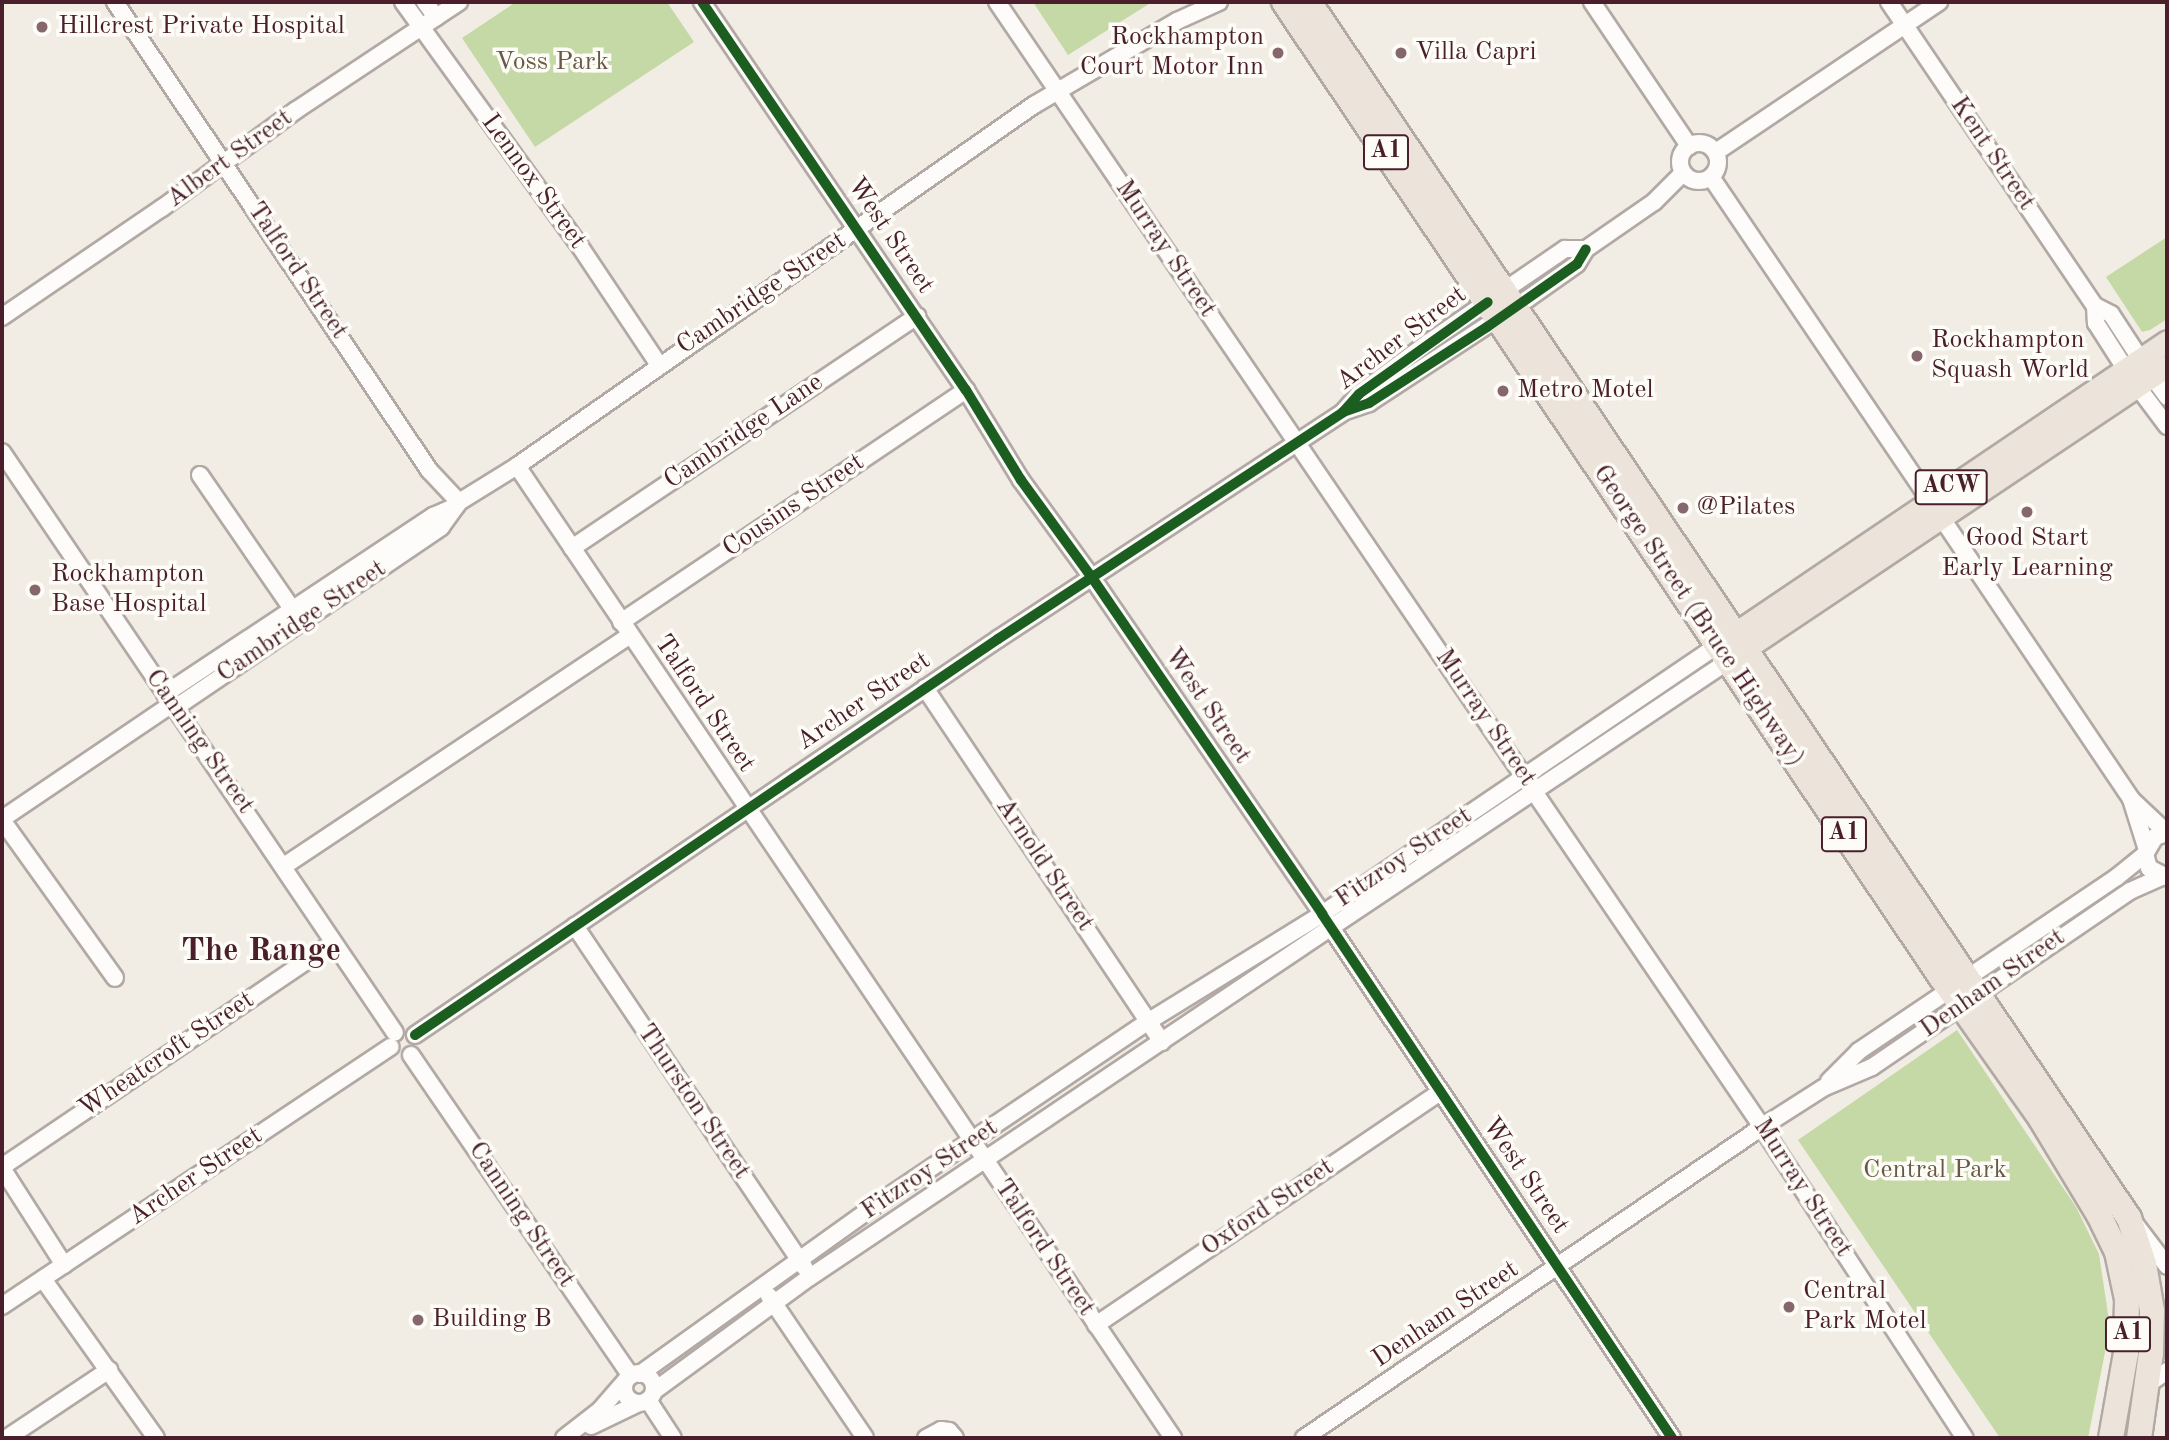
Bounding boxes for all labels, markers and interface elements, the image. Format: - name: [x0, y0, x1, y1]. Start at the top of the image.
- place label: Hillcrest Private Hospital: [58, 11, 345, 43]
- marker: Hillcrest Private Hospital: [32, 17, 52, 37]
- place label: Rockhampton Court Motor Inn: [1080, 22, 1264, 84]
- place label: Villa Capri: [1415, 37, 1537, 69]
- marker: Rockhampton Court Motor Inn: [1270, 45, 1286, 61]
- marker: Villa Capri: [1393, 45, 1409, 61]
- park label: Voss Park: [495, 47, 609, 79]
- street label: Kent Street: [1942, 91, 2042, 217]
- street label: Albert Street: [161, 103, 299, 215]
- street label: Lennox Street: [474, 108, 592, 256]
- road number: A1: [1362, 132, 1410, 172]
- street label: West Street: [840, 172, 940, 300]
- street label: Murray Street: [1108, 174, 1222, 324]
- street label: Talford Street: [240, 196, 354, 346]
- street label: Cambridge Street: [671, 226, 853, 362]
- street label: Archer Street: [1331, 280, 1473, 398]
- place label: Rockhampton Squash World: [1931, 325, 2089, 386]
- marker: Rockhampton Squash World: [1909, 348, 1925, 364]
- street label: Cambridge Lane: [659, 367, 829, 497]
- place label: Metro Motel: [1517, 375, 1653, 407]
- marker: Metro Motel: [1495, 383, 1511, 399]
- street label: Cousins Street: [717, 447, 871, 565]
- street label: George Street (Bruce Highway): [1585, 459, 1811, 773]
- road number: ACW: [1914, 466, 1988, 508]
- place label: @Pilates: [1697, 492, 1795, 524]
- marker: @Pilates: [1675, 500, 1691, 516]
- marker: Good Start Early Learning: [2019, 504, 2035, 520]
- place label: Good Start Early Learning: [1941, 523, 2113, 584]
- street label: Cambridge Street: [211, 554, 393, 690]
- place label: Rockhampton Base Hospital: [51, 559, 206, 620]
- marker: Rockhampton Base Hospital: [25, 580, 45, 600]
- street label: Talford Street: [647, 629, 761, 779]
- street label: West Street: [1157, 642, 1257, 770]
- street label: Murray Street: [1428, 643, 1542, 793]
- street label: Archer Street: [791, 646, 937, 758]
- street label: Canning Street: [138, 664, 260, 820]
- street label: Arnold Street: [988, 792, 1100, 938]
- street label: Fitzroy Street: [1330, 801, 1478, 915]
- road number: A1: [1820, 814, 1868, 854]
- street label: Denham Street: [1914, 922, 2072, 1046]
- district label: The Range: [181, 932, 341, 972]
- street label: Wheatcroft Street: [73, 985, 261, 1125]
- street label: Thurston Street: [630, 1018, 756, 1186]
- street label: West Street: [1475, 1112, 1575, 1240]
- street label: Fitzroy Street: [856, 1113, 1004, 1227]
- street label: Murray Street: [1746, 1113, 1858, 1263]
- street label: Archer Street: [123, 1121, 269, 1233]
- street label: Canning Street: [461, 1136, 581, 1294]
- street label: Oxford Street: [1196, 1152, 1340, 1264]
- park label: Central Park: [1863, 1155, 2007, 1187]
- street label: Talford Street: [987, 1173, 1101, 1323]
- street label: Denham Street: [1367, 1255, 1525, 1375]
- place label: Central Park Motel: [1803, 1276, 1927, 1338]
- marker: Central Park Motel: [1781, 1299, 1797, 1315]
- place label: Building B: [432, 1304, 552, 1336]
- marker: Building B: [410, 1312, 426, 1328]
- road number: A1: [2104, 1314, 2152, 1354]

